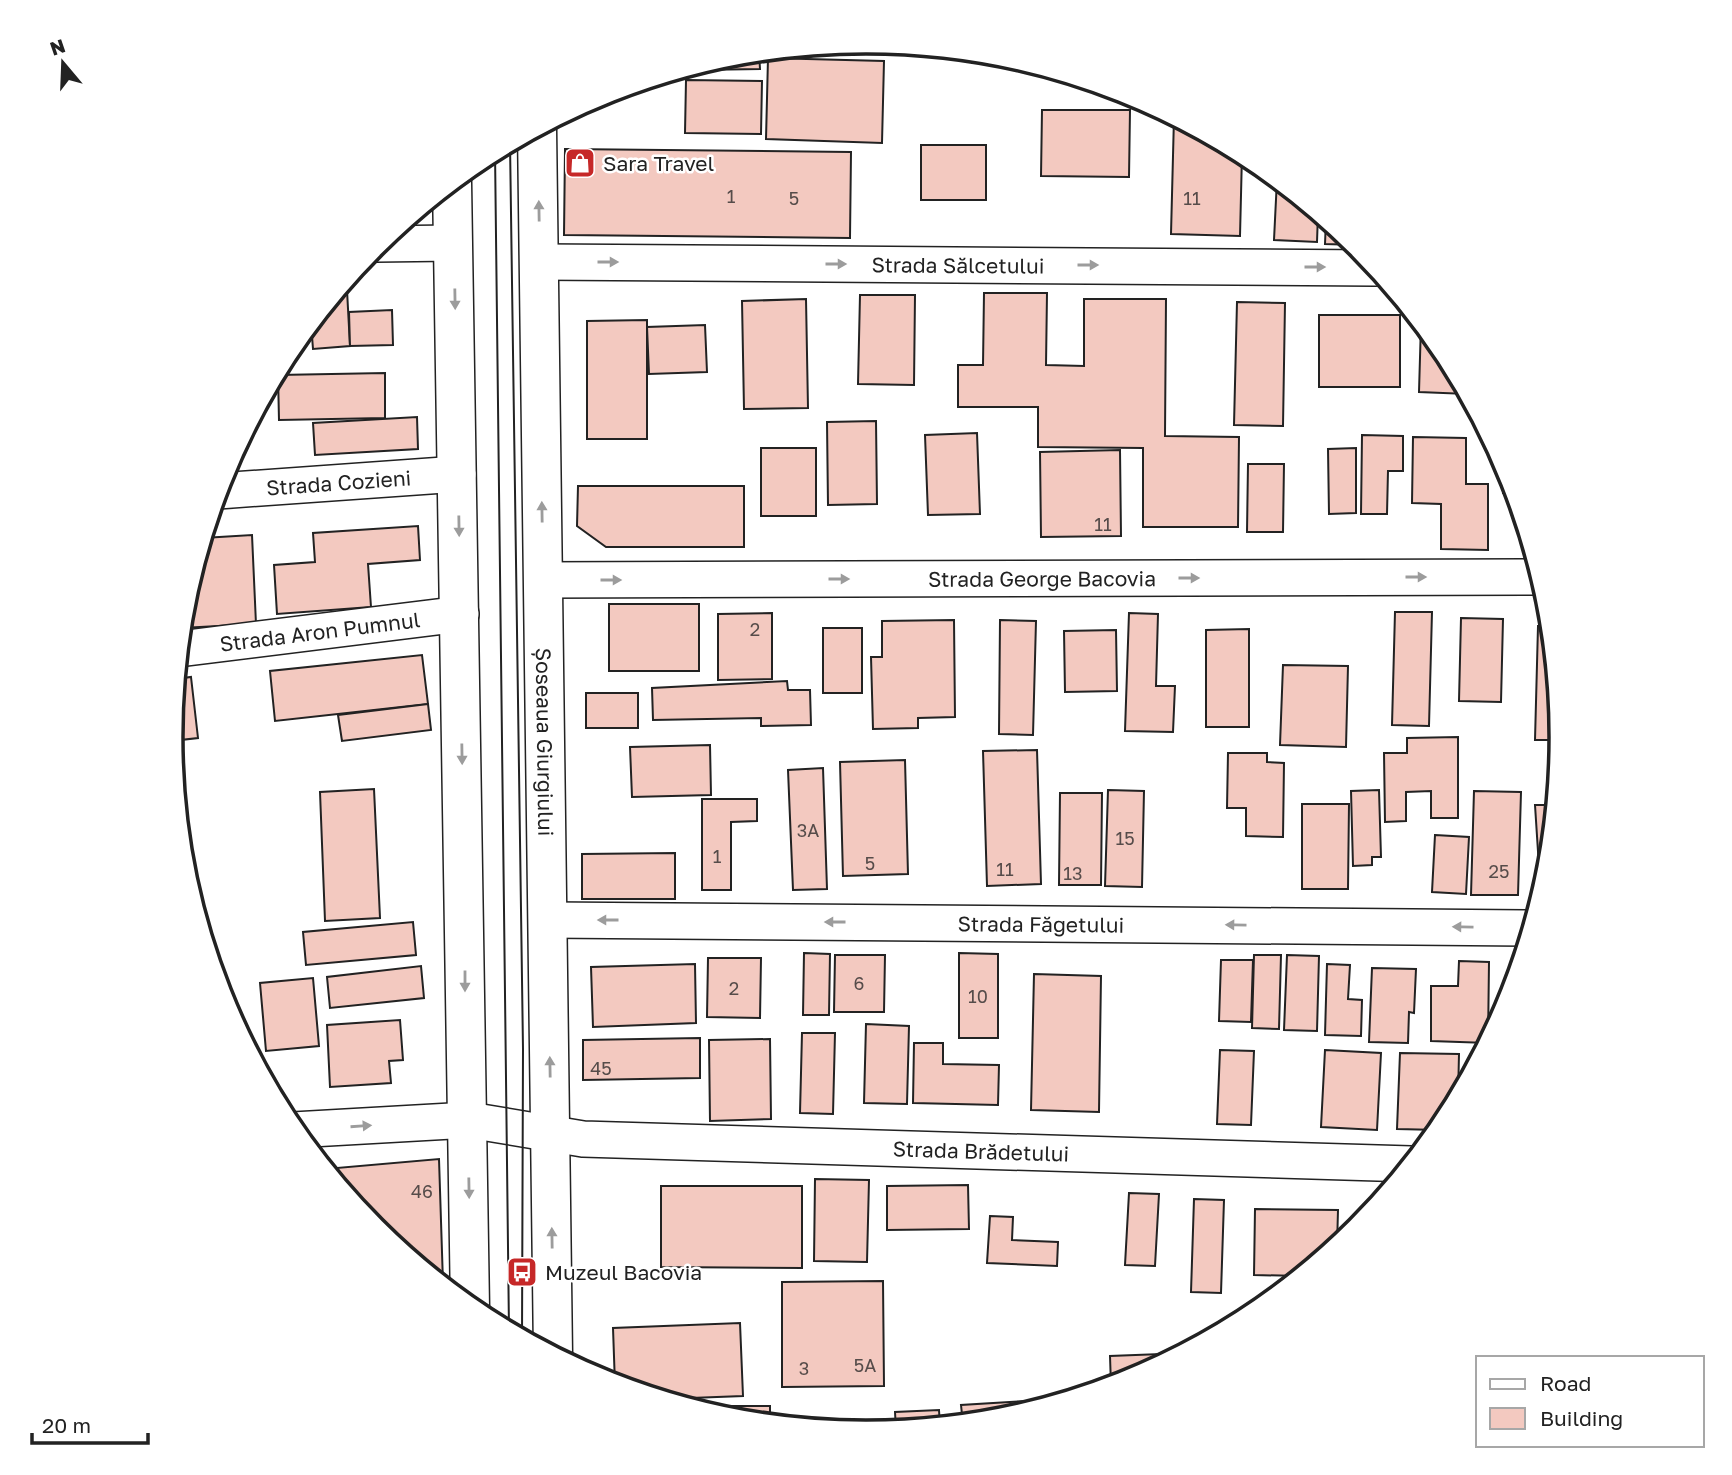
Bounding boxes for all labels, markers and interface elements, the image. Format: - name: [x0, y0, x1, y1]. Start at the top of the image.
- north arrow: [28, 28, 98, 98]
- text: N: [47, 33, 68, 60]
- shop icon: Sara Travel: [563, 146, 597, 180]
- place label: Sara Travel: [603, 150, 714, 176]
- house number: 1: [727, 185, 736, 207]
- house number: 5: [789, 187, 799, 209]
- house number: 11: [1183, 187, 1201, 209]
- one-way arrow: [533, 199, 545, 221]
- street label: Strada Sălcetului: [871, 251, 1045, 279]
- one-way arrow: [597, 256, 619, 268]
- one-way arrow: [825, 258, 847, 269]
- one-way arrow: [1077, 260, 1099, 271]
- one-way arrow: [1304, 261, 1326, 273]
- one-way arrow: [449, 288, 461, 310]
- street label: Strada Cozieni: [265, 464, 412, 501]
- one-way arrow: [536, 500, 548, 522]
- house number: 11: [1094, 513, 1112, 535]
- one-way arrow: [453, 516, 465, 538]
- street label: Strada George Bacovia: [928, 565, 1156, 592]
- one-way arrow: [1405, 571, 1427, 583]
- one-way arrow: [1178, 572, 1200, 584]
- one-way arrow: [828, 573, 850, 585]
- one-way arrow: [600, 574, 622, 586]
- street label: Strada Aron Pumnul: [218, 606, 422, 657]
- house number: 2: [750, 618, 760, 640]
- street label: Șoseaua Giurgiului: [531, 647, 559, 836]
- one-way arrow: [456, 743, 468, 765]
- house number: 3A: [797, 819, 819, 841]
- house number: 15: [1115, 827, 1135, 849]
- house number: 1: [713, 845, 722, 867]
- house number: 5: [865, 852, 875, 874]
- house number: 11: [996, 858, 1014, 880]
- house number: 25: [1489, 860, 1509, 882]
- house number: 13: [1063, 862, 1083, 884]
- street label: Strada Făgetului: [958, 910, 1124, 938]
- one-way arrow: [597, 914, 619, 926]
- one-way arrow: [824, 916, 846, 927]
- one-way arrow: [1225, 919, 1247, 931]
- one-way arrow: [1452, 921, 1474, 933]
- one-way arrow: [459, 971, 471, 993]
- house number: 6: [854, 972, 864, 994]
- house number: 2: [729, 977, 739, 999]
- house number: 10: [968, 985, 988, 1007]
- one-way arrow: [544, 1056, 556, 1078]
- house number: 45: [590, 1057, 612, 1079]
- one-way arrow: [350, 1120, 372, 1131]
- street label: Strada Brădetului: [892, 1135, 1070, 1167]
- one-way arrow: [463, 1178, 475, 1200]
- house number: 46: [411, 1180, 433, 1202]
- one-way arrow: [546, 1226, 557, 1248]
- bus stop icon: Muzeul Bacovia: [505, 1255, 539, 1289]
- place label: Muzeul Bacovia: [545, 1259, 702, 1285]
- house number: 5A: [854, 1354, 876, 1376]
- legend: [1476, 1356, 1704, 1447]
- house number: 3: [799, 1357, 809, 1379]
- text: Road: [1540, 1370, 1591, 1396]
- scale bar: [32, 1402, 147, 1446]
- text: Building: [1540, 1405, 1623, 1431]
- text: 20 m: [42, 1412, 91, 1438]

